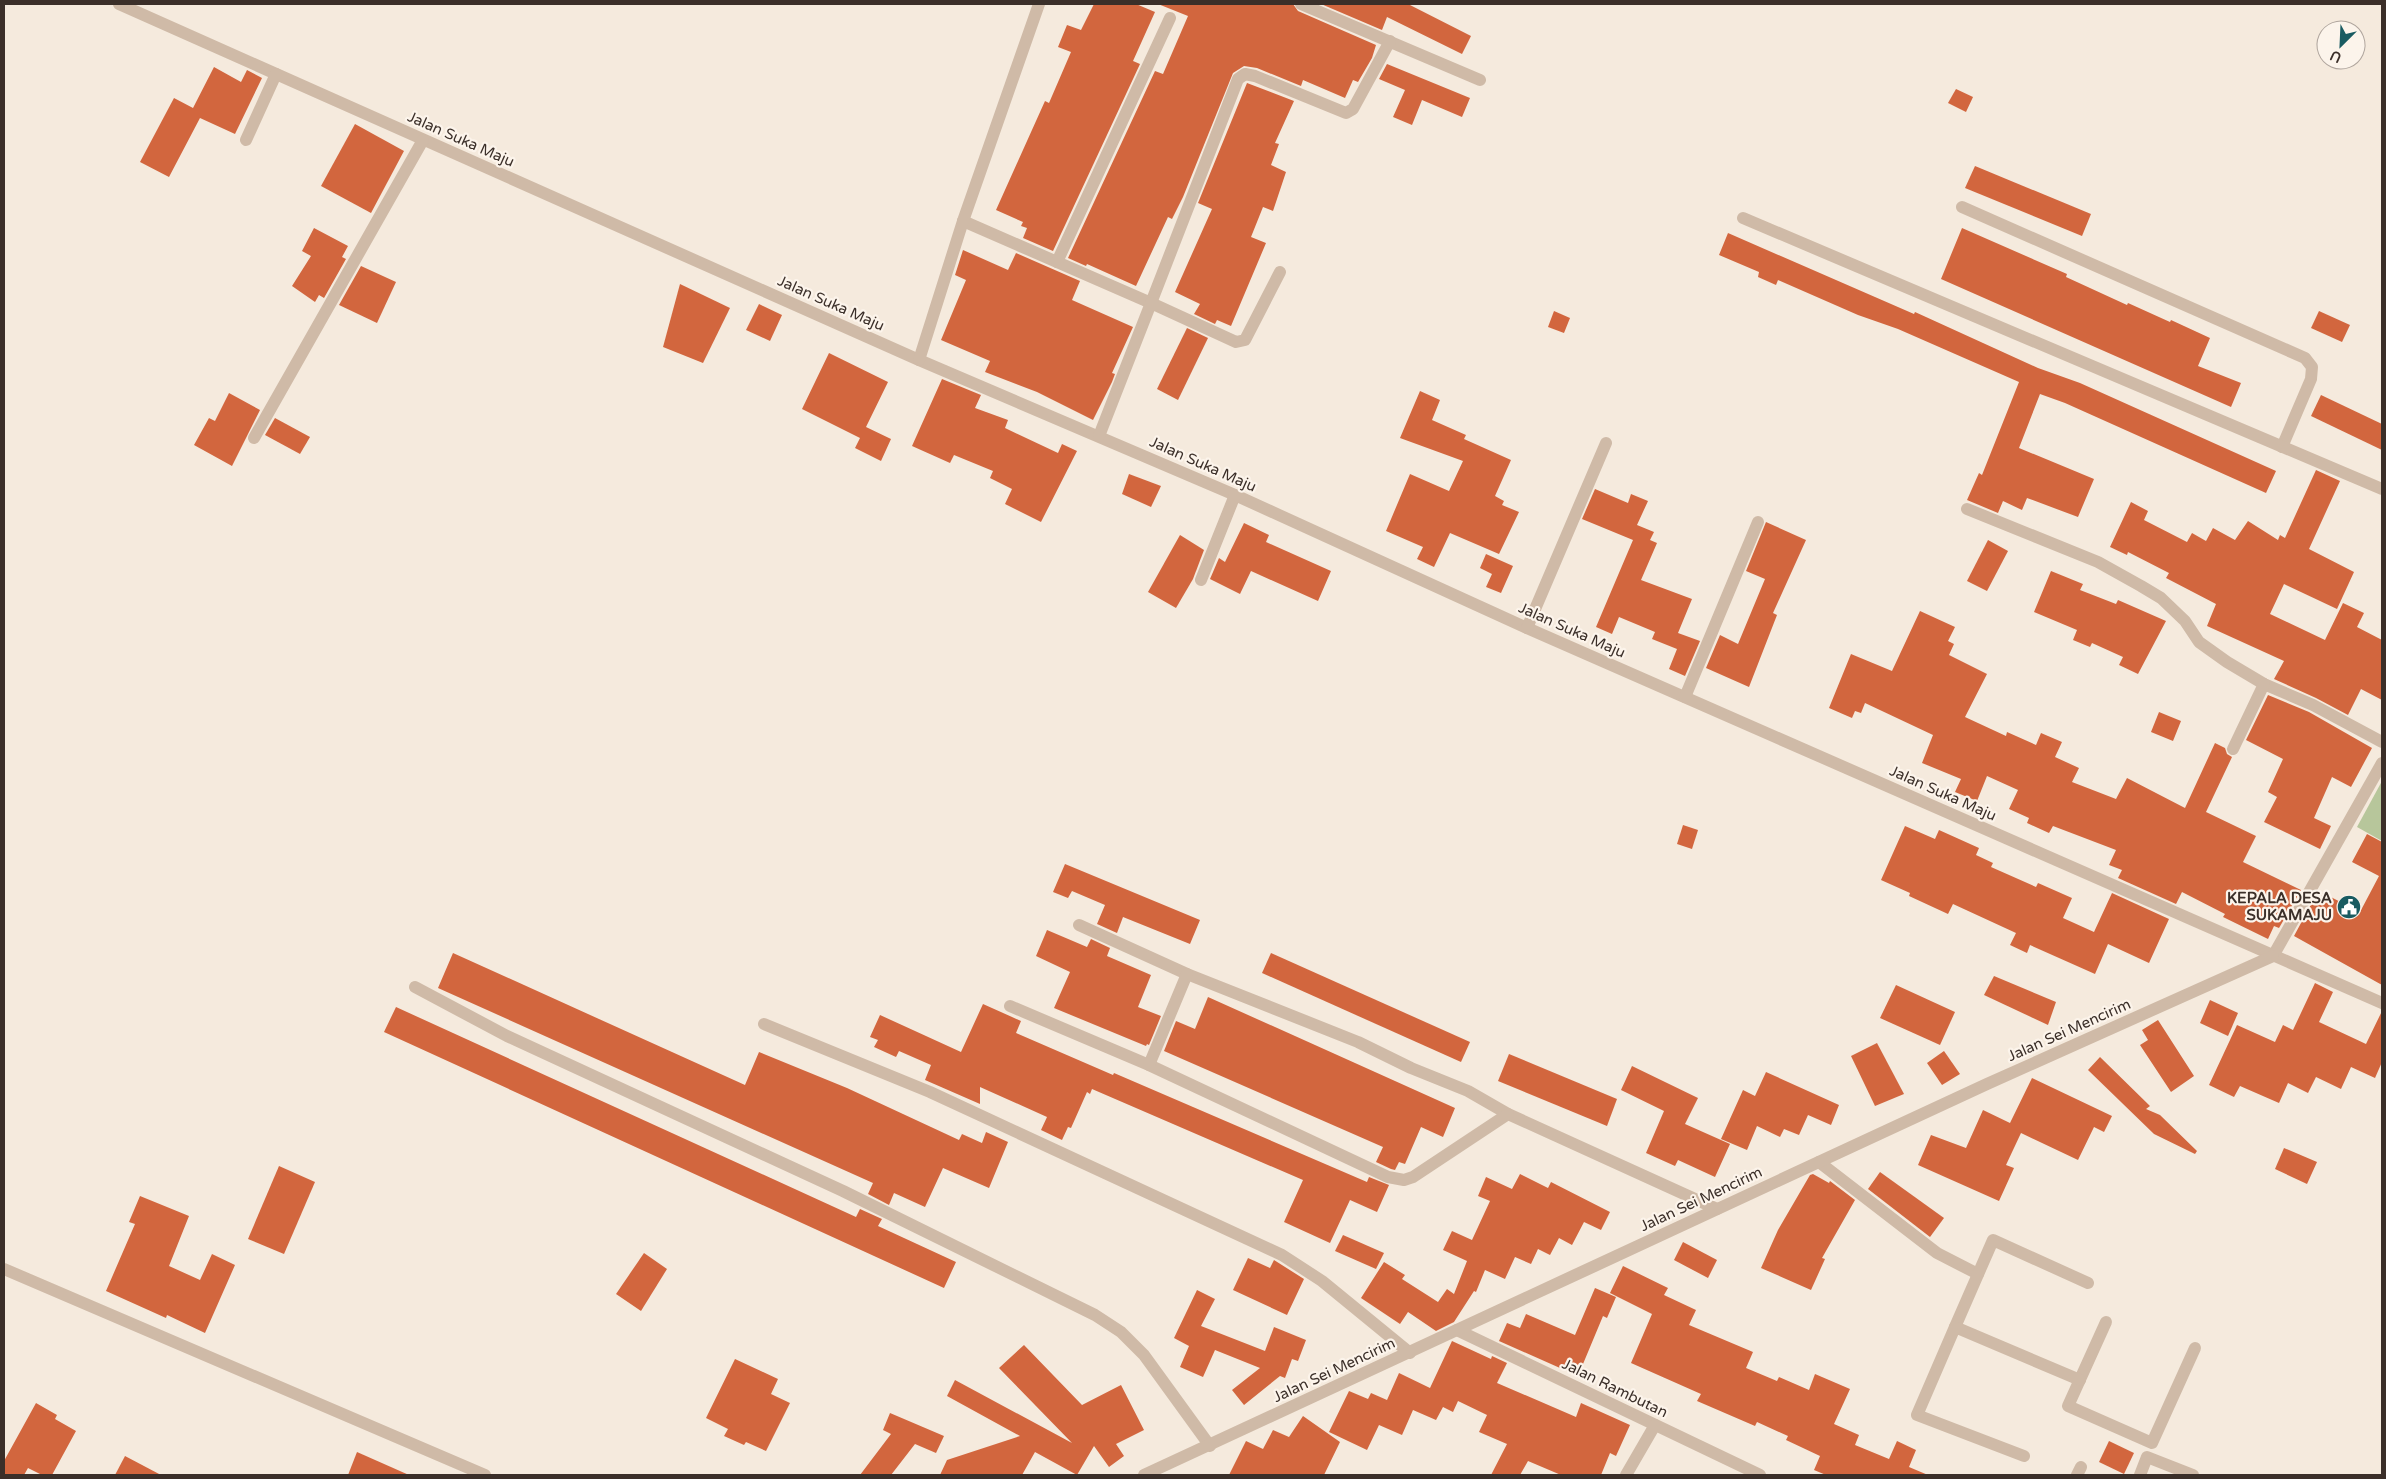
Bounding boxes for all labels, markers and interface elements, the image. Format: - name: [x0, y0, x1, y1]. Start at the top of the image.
- north arrow: [2316, 20, 2366, 70]
- text: U: [2328, 46, 2344, 66]
- street label: Jalan Suka Maju: [405, 107, 517, 171]
- street label: Jalan Suka Maju: [775, 271, 887, 335]
- street label: Jalan Suka Maju: [1147, 432, 1259, 496]
- street label: Jalan Suka Maju: [1516, 598, 1628, 662]
- street label: Jalan Suka Maju: [1887, 761, 1999, 825]
- place label: KEPALA DESA SUKAMAJU: [2227, 889, 2332, 924]
- public building icon: KEPALA DESA SUKAMAJU: [2336, 894, 2362, 920]
- street label: Jalan Sei Mencirim: [2005, 995, 2133, 1065]
- street label: Jalan Sei Mencirim: [1637, 1163, 1765, 1235]
- street label: Jalan Sei Mencirim: [1270, 1334, 1398, 1406]
- street label: Jalan Rambutan: [1559, 1355, 1671, 1421]

